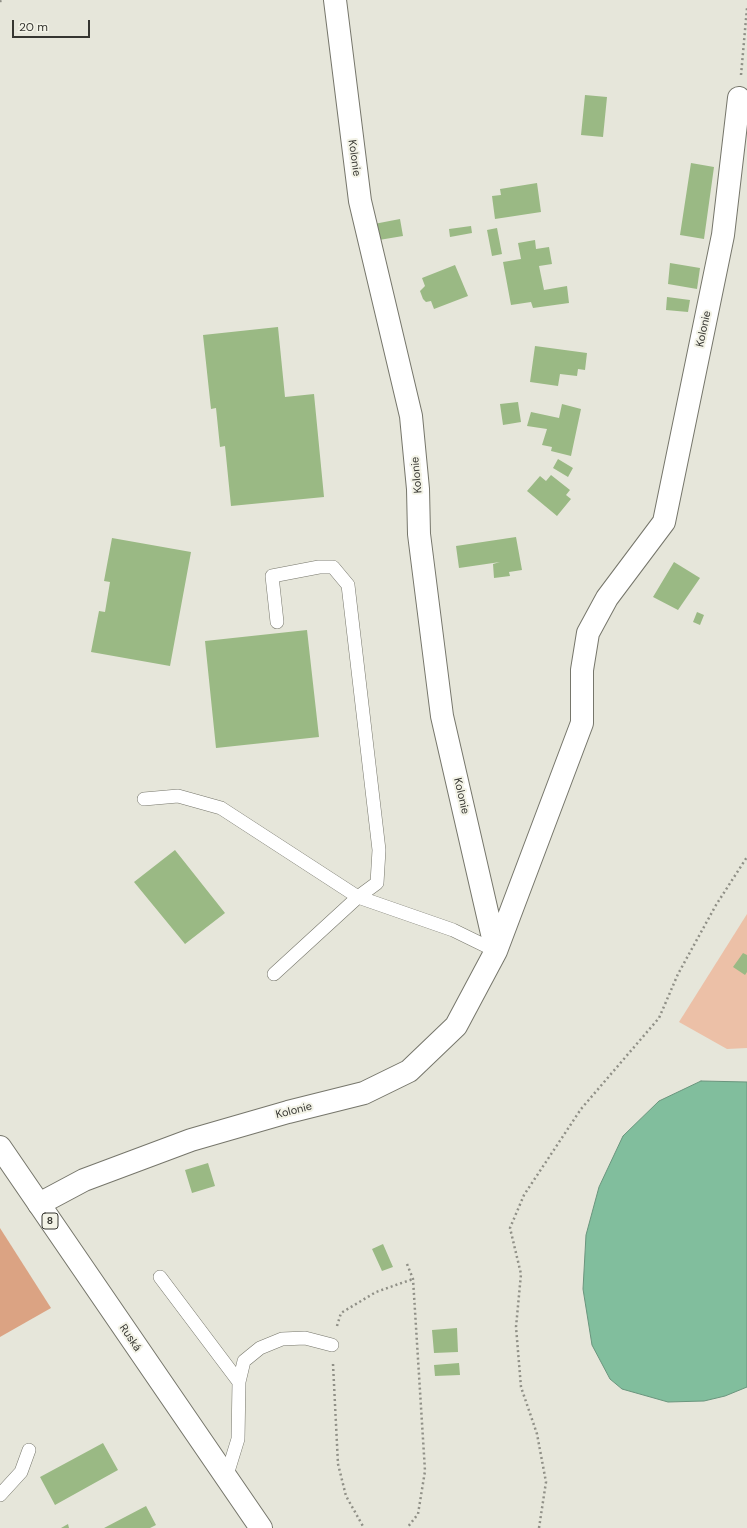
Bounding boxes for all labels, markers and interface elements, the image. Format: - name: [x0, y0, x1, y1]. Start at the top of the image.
- scale bar: [14, 12, 92, 38]
- text: 20 m: [19, 19, 48, 35]
- street label: Kolonie: [345, 139, 363, 177]
- street label: Kolonie: [694, 310, 714, 348]
- street label: Kolonie: [409, 456, 425, 494]
- street label: Kolonie: [450, 777, 472, 815]
- street label: Kolonie: [275, 1100, 313, 1122]
- road number: 8: [42, 1213, 58, 1229]
- street label: Ruská: [116, 1322, 144, 1354]

